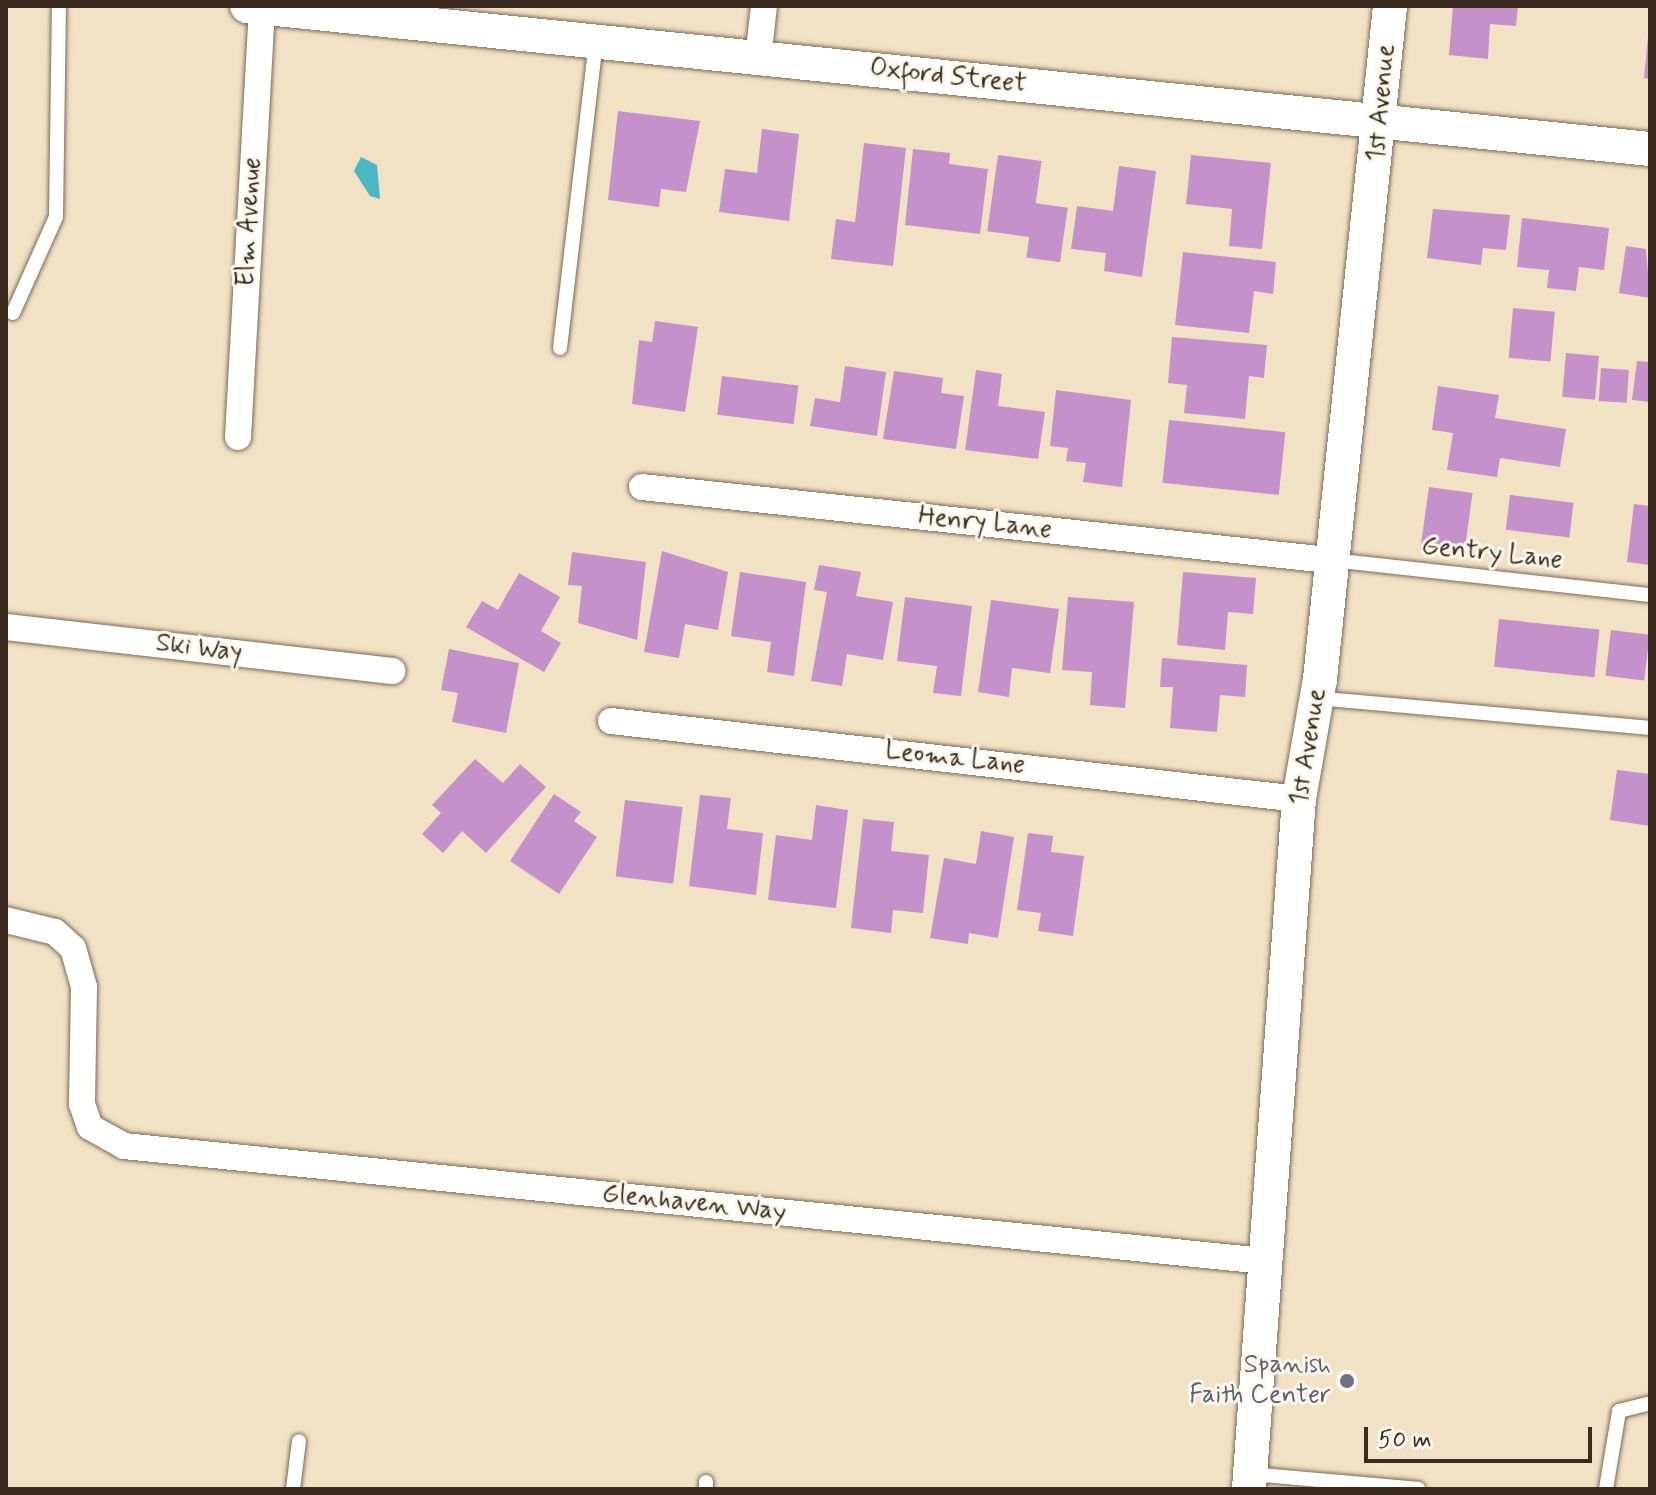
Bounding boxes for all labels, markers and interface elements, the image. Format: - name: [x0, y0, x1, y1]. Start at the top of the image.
- street label: 1st Avenue: [1361, 43, 1403, 163]
- street label: Oxford Street: [869, 53, 1027, 101]
- street label: Elm Avenue: [231, 154, 269, 290]
- street label: Henry Lane: [918, 502, 1052, 546]
- street label: Gentry Lane: [1419, 531, 1565, 577]
- street label: Ski Way: [151, 628, 247, 670]
- street label: 1st Avenue: [1284, 686, 1334, 808]
- street label: Leoma Lane: [882, 736, 1028, 782]
- street label: Glenhaven Way: [600, 1179, 788, 1229]
- place label: Spanish Faith Center: [1189, 1350, 1331, 1412]
- marker: Spanish Faith Center: [1338, 1372, 1356, 1390]
- scale bar: [1368, 1411, 1596, 1461]
- text: 50 m: [1378, 1425, 1432, 1456]

